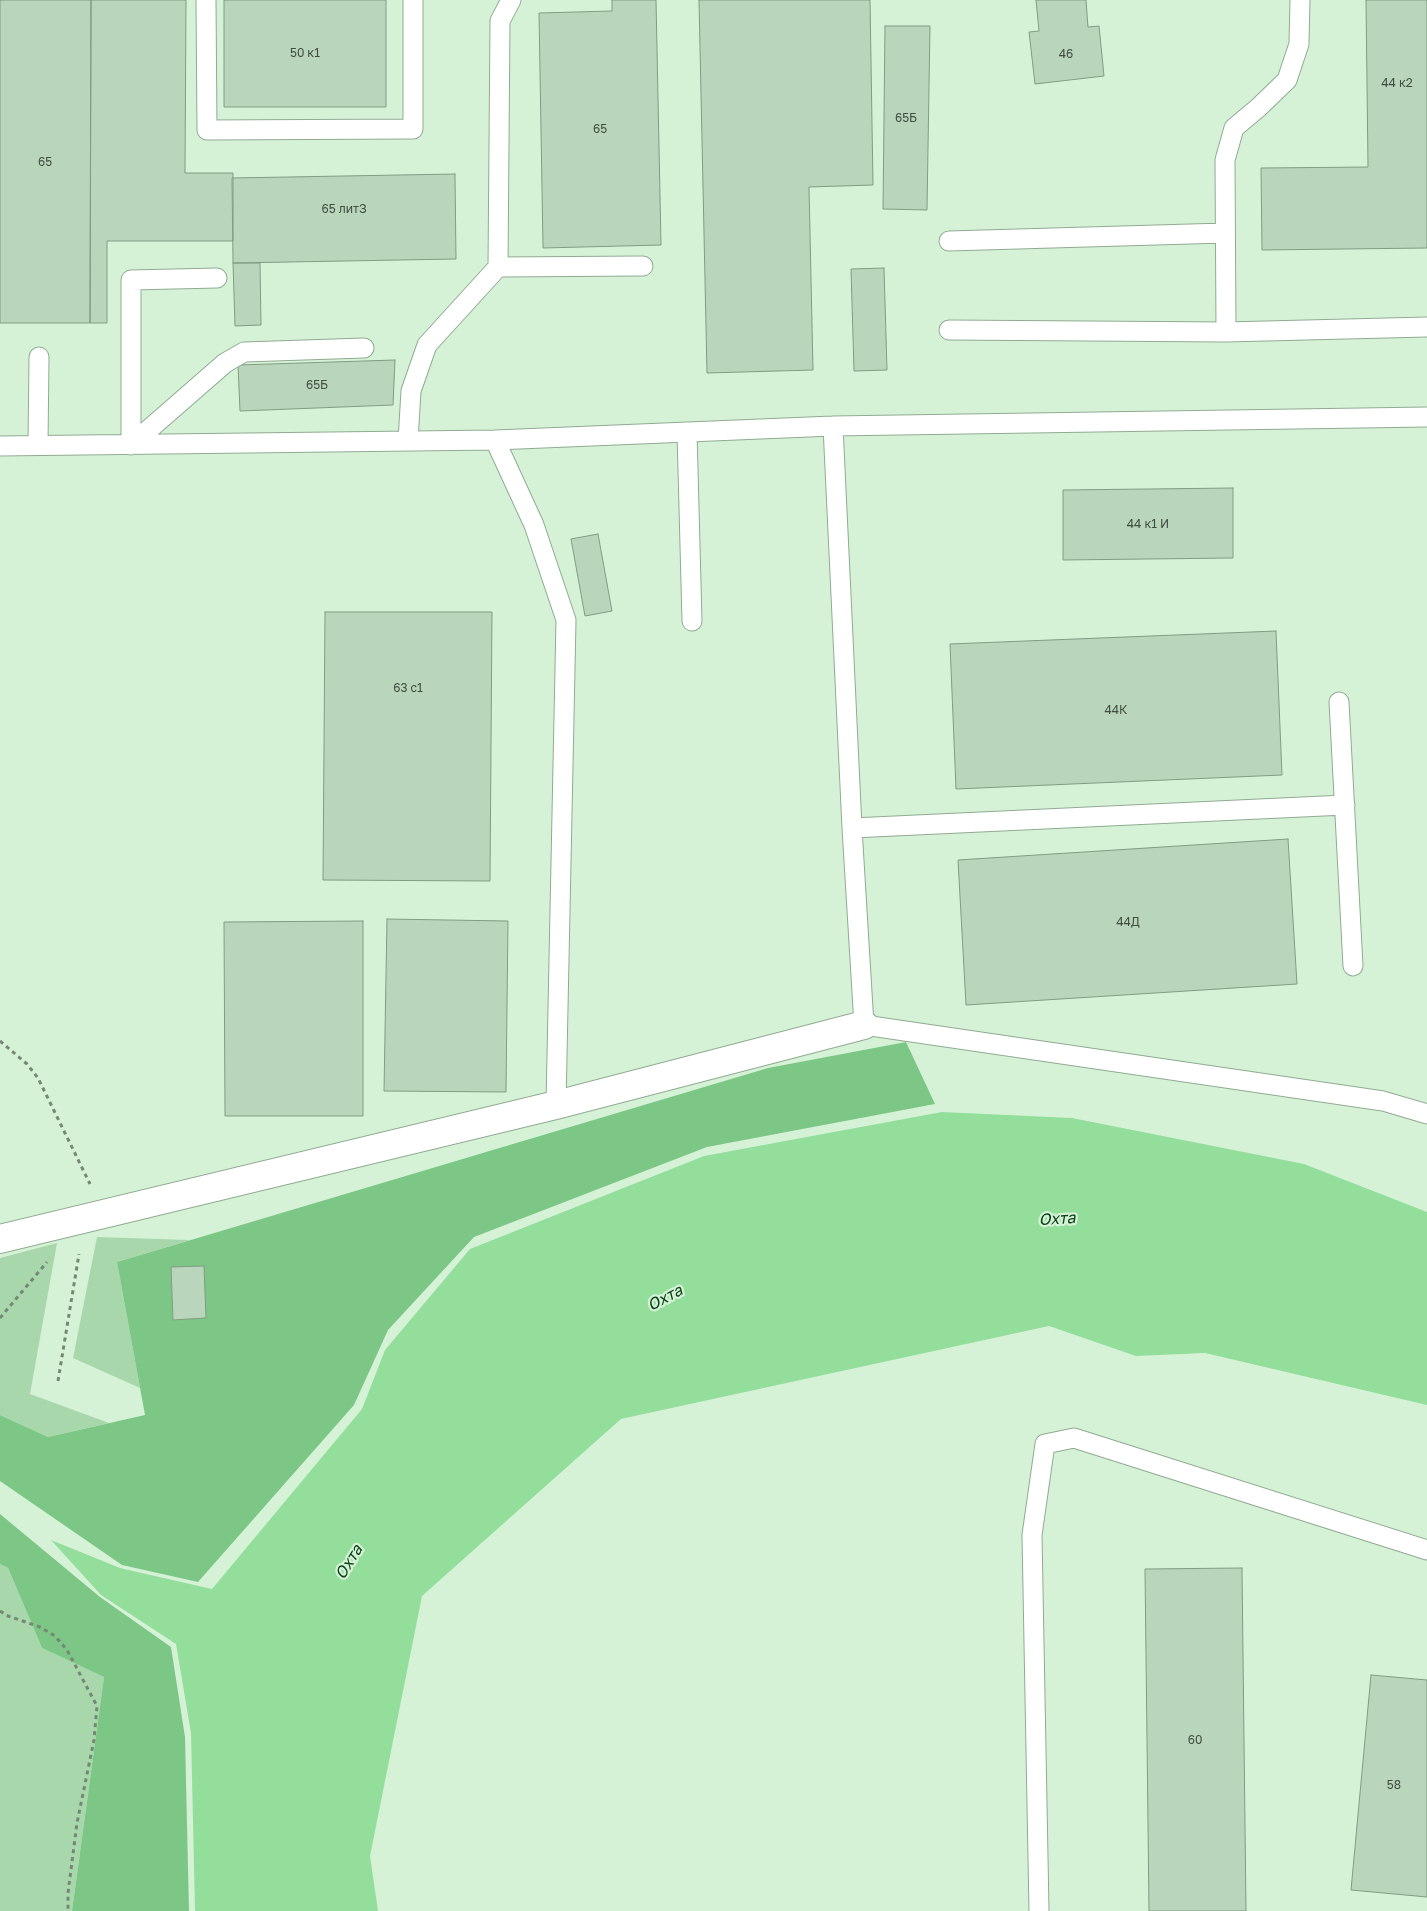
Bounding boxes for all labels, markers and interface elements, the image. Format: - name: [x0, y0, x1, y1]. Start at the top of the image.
- house number: 50 к1: [290, 46, 320, 60]
- house number: 46: [1059, 47, 1073, 61]
- house number: 44 к2: [1381, 76, 1413, 90]
- house number: 65Б: [895, 111, 917, 125]
- house number: 65: [593, 122, 607, 136]
- house number: 65: [38, 155, 52, 169]
- house number: 65 литЗ: [321, 202, 367, 216]
- house number: 65Б: [306, 378, 328, 392]
- house number: 44 к1 И: [1127, 517, 1169, 531]
- house number: 63 с1: [393, 681, 423, 695]
- house number: 44К: [1104, 703, 1128, 717]
- house number: 44Д: [1116, 915, 1140, 929]
- water label: Охта: [1038, 1208, 1076, 1230]
- water label: Охта: [644, 1281, 686, 1315]
- water label: Охта: [331, 1541, 367, 1583]
- house number: 60: [1188, 1733, 1202, 1747]
- house number: 58: [1387, 1778, 1401, 1792]

